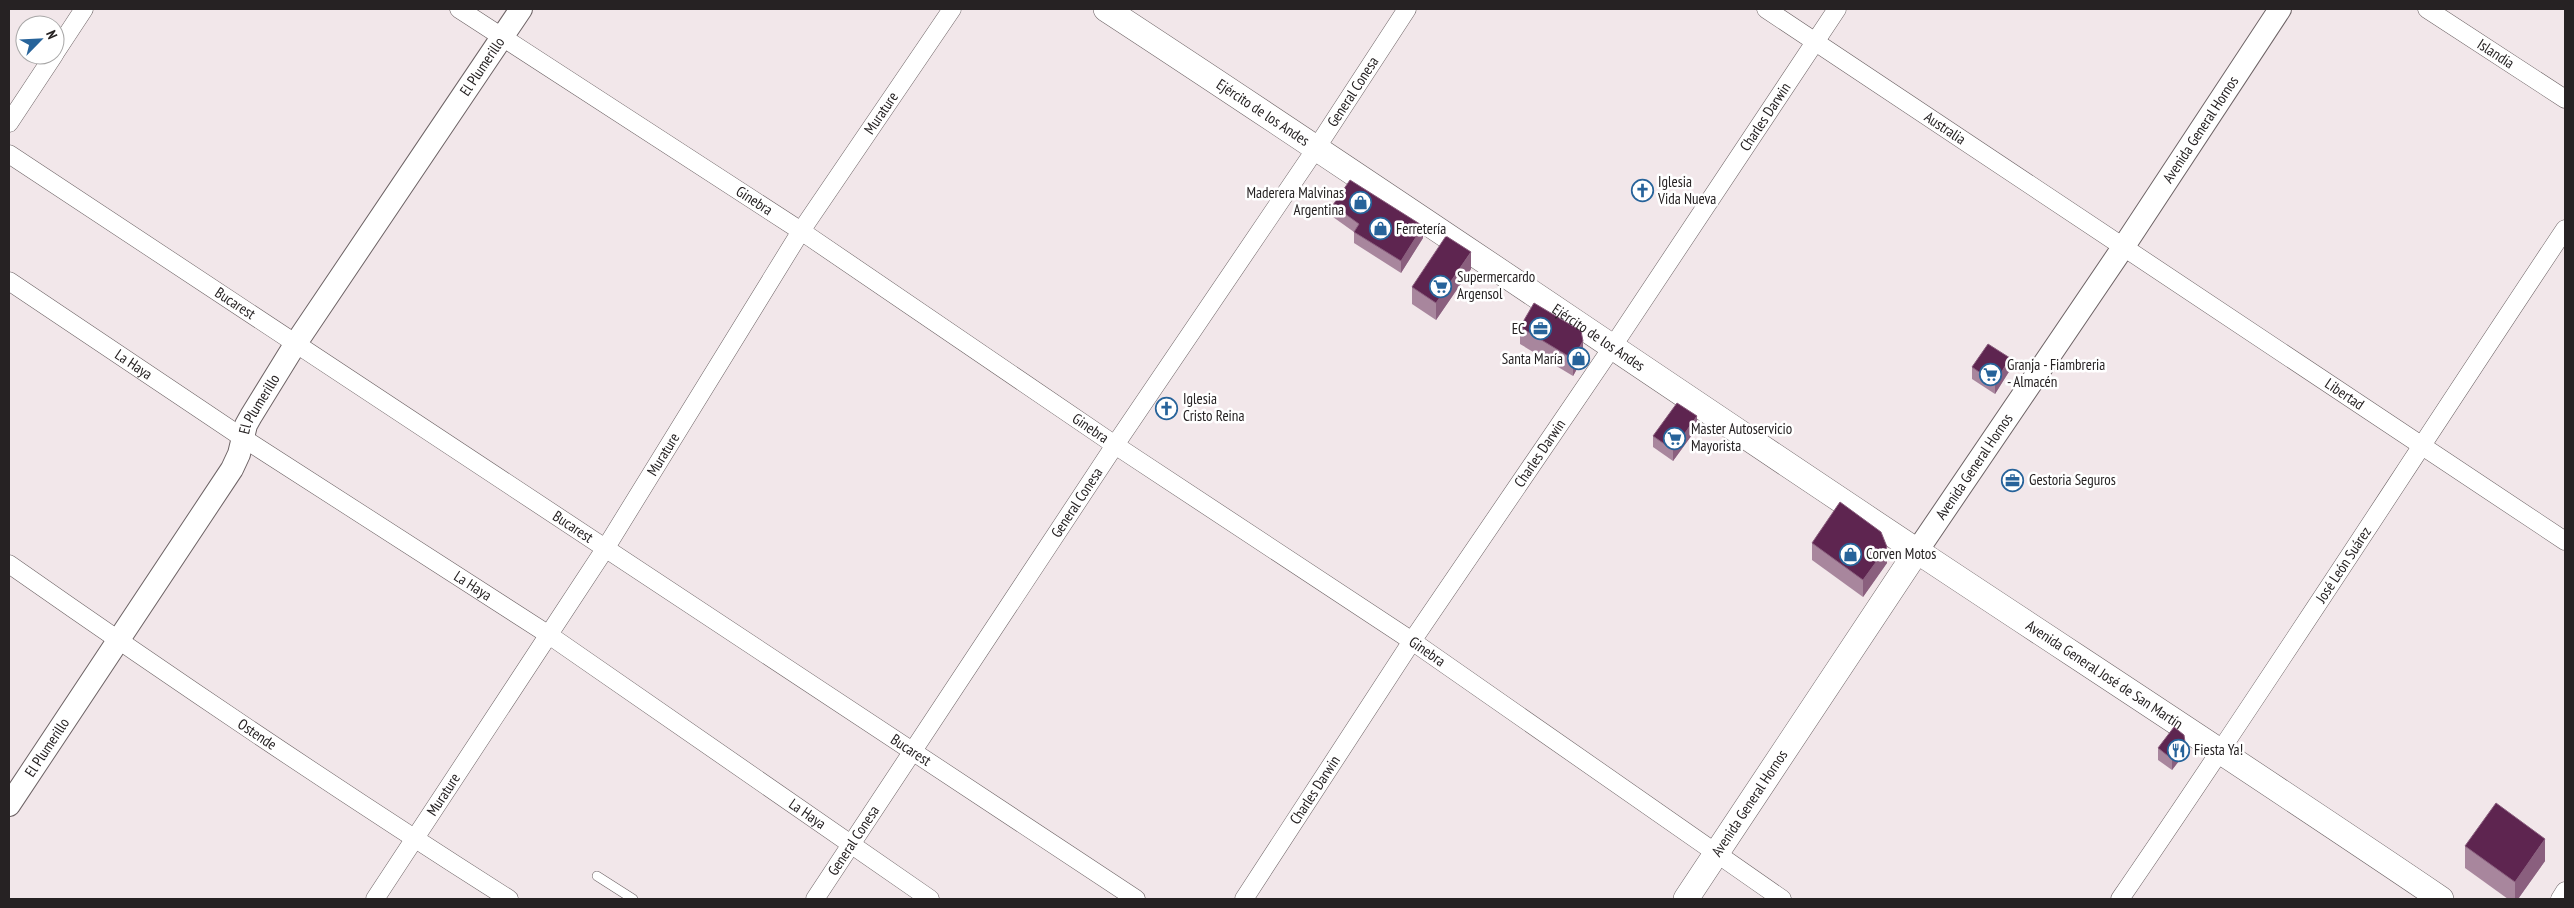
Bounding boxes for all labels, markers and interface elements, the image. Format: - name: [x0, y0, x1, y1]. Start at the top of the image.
- north arrow: [15, 15, 65, 65]
- text: N: [42, 28, 62, 42]
- street label: El Plumerillo: [455, 33, 508, 99]
- street label: Islandia: [2474, 34, 2518, 72]
- street label: General Conesa: [1323, 53, 1382, 130]
- street label: Avenida General Hornos: [2158, 72, 2242, 186]
- street label: Ejército de los Andes: [1213, 74, 1313, 150]
- street label: Charles Darwin: [1735, 79, 1794, 154]
- street label: Murature: [860, 88, 902, 138]
- street label: Australia: [1921, 107, 1970, 148]
- place label: Iglesia Vida Nueva: [1657, 172, 1716, 208]
- church icon: Iglesia Vida Nueva: [1630, 179, 1654, 203]
- street label: Ginebra: [733, 181, 777, 219]
- place label: Maderera Malvinas Argentina: [1246, 183, 1344, 219]
- shop icon: Maderera Malvinas Argentina: [1348, 190, 1372, 214]
- shop icon: Ferretería: [1368, 217, 1392, 241]
- place label: Ferretería: [1396, 219, 1446, 238]
- place label: Supermercardo Argensol: [1457, 267, 1535, 303]
- supermarket icon: Supermercardo Argensol: [1429, 274, 1453, 298]
- street label: Bucarest: [212, 283, 259, 323]
- street label: Ejército de los Andes: [1549, 299, 1649, 375]
- office icon: EC: [1529, 317, 1553, 341]
- place label: EC: [1512, 319, 1525, 338]
- street label: La Haya: [112, 345, 156, 383]
- shop icon: Santa María: [1567, 347, 1591, 371]
- place label: Santa María: [1502, 349, 1563, 368]
- place label: Granja - Fiambreria - Almacén: [2007, 355, 2105, 391]
- supermarket icon: Granja - Fiambreria - Almacén: [1979, 362, 2003, 386]
- street label: El Plumerillo: [234, 370, 284, 436]
- street label: Libertad: [2321, 374, 2368, 414]
- place label: Iglesia Cristo Reina: [1183, 389, 1244, 425]
- church icon: Iglesia Cristo Reina: [1155, 396, 1179, 420]
- street label: Ginebra: [1069, 409, 1113, 447]
- street label: Avenida General Hornos: [1931, 410, 2017, 523]
- street label: Charles Darwin: [1510, 415, 1569, 491]
- place label: Master Autoservicio Mayorista: [1691, 419, 1792, 455]
- supermarket icon: Master Autoservicio Mayorista: [1663, 426, 1687, 450]
- street label: Murature: [642, 429, 683, 479]
- street label: General Conesa: [1046, 464, 1106, 541]
- office icon: Gestoria Seguros: [2001, 468, 2025, 492]
- place label: Gestoria Seguros: [2029, 470, 2116, 489]
- street label: Bucarest: [549, 506, 597, 547]
- street label: José León Suárez: [2311, 523, 2375, 607]
- shop icon: Corven Motos: [1838, 542, 1862, 566]
- place label: Corven Motos: [1866, 544, 1936, 563]
- street label: La Haya: [451, 566, 495, 605]
- street label: Avenida General José de San Martín: [2023, 616, 2187, 733]
- street label: Ginebra: [1406, 632, 1449, 670]
- street label: El Plumerillo: [20, 714, 73, 780]
- street label: Ostende: [234, 714, 280, 754]
- street label: Bucarest: [887, 730, 935, 770]
- restaurant icon: Fiesta Ya!: [2166, 738, 2190, 762]
- place label: Fiesta Ya!: [2194, 740, 2243, 759]
- street label: Avenida General Hornos: [1707, 746, 1791, 860]
- street label: Charles Darwin: [1285, 752, 1344, 828]
- street label: Murature: [422, 769, 464, 819]
- street label: La Haya: [785, 794, 830, 833]
- street label: General Conesa: [823, 802, 883, 879]

